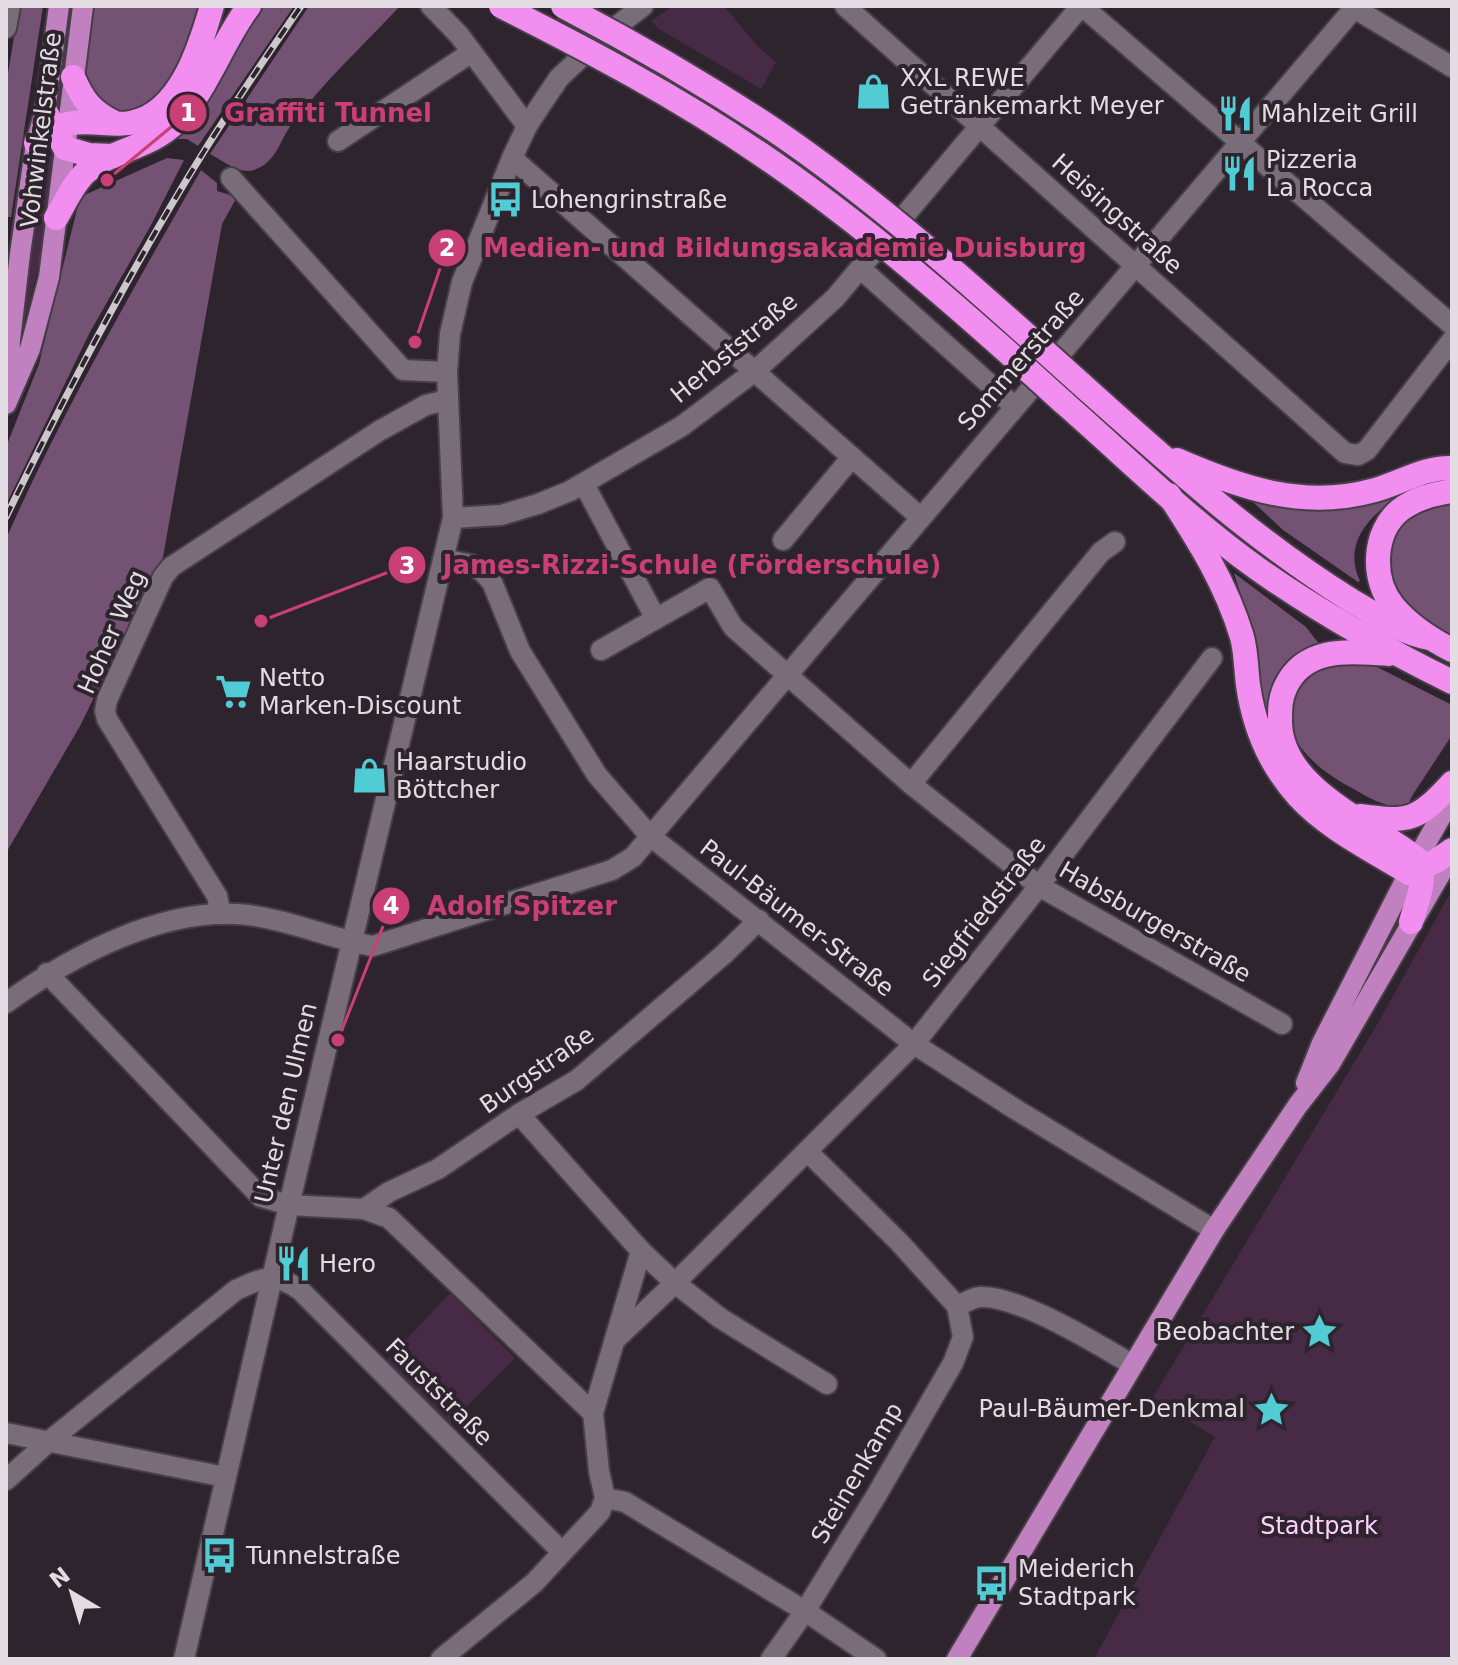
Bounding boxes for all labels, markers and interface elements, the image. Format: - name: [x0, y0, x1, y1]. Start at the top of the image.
- street label: Vohwinkelstraße: [15, 31, 67, 229]
- place label: XXL REWE Getränkemarkt Meyer: [900, 64, 1164, 120]
- shop icon: XXL REWE Getränkemarkt Meyer: [855, 73, 893, 111]
- callout: Graffiti Tunnel: [168, 88, 448, 138]
- restaurant icon: Mahlzeit Grill: [1216, 95, 1254, 133]
- text: Graffiti Tunnel: [224, 98, 432, 128]
- text: 1: [180, 99, 196, 127]
- place label: Mahlzeit Grill: [1261, 100, 1418, 128]
- place label: Pizzeria La Rocca: [1266, 146, 1373, 202]
- street label: Heisingstraße: [1046, 148, 1188, 280]
- restaurant icon: Pizzeria La Rocca: [1221, 155, 1259, 193]
- bus stop icon: Lohengrinstraße: [486, 181, 524, 219]
- place label: Lohengrinstraße: [531, 186, 727, 214]
- callout: Medien- und Bildungsakademie Duisburg: [427, 223, 1103, 273]
- text: Medien- und Bildungsakademie Duisburg: [483, 233, 1087, 263]
- text: 2: [439, 234, 455, 262]
- street label: Sommerstraße: [952, 284, 1090, 436]
- street label: Herbststraße: [665, 287, 803, 409]
- callout: James-Rizzi-Schule (Förderschule): [387, 540, 957, 590]
- text: James-Rizzi-Schule (Förderschule): [441, 550, 941, 580]
- text: 3: [399, 552, 415, 580]
- street label: Hoher Weg: [72, 566, 152, 698]
- place label: Netto Marken-Discount: [259, 664, 461, 720]
- supermarket icon: Netto Marken-Discount: [214, 673, 252, 711]
- place label: Haarstudio Böttcher: [396, 748, 527, 804]
- shop icon: Haarstudio Böttcher: [351, 757, 389, 795]
- street label: Siegfriedstraße: [917, 831, 1051, 993]
- street label: Paul-Bäumer-Straße: [694, 834, 900, 1002]
- street label: Habsburgerstraße: [1054, 856, 1256, 988]
- callout: Adolf Spitzer: [371, 881, 633, 931]
- text: Adolf Spitzer: [427, 891, 617, 921]
- text: 4: [383, 892, 399, 920]
- street label: Unter den Ulmen: [249, 1000, 323, 1206]
- street label: Burgstraße: [475, 1020, 599, 1120]
- restaurant icon: Hero: [274, 1245, 312, 1283]
- place label: Hero: [319, 1250, 376, 1278]
- place icon: Beobachter: [1301, 1313, 1339, 1351]
- place label: Beobachter: [1156, 1318, 1294, 1346]
- street label: Fauststraße: [380, 1333, 498, 1451]
- place icon: Paul-Bäumer-Denkmal: [1252, 1390, 1290, 1428]
- place label: Paul-Bäumer-Denkmal: [979, 1395, 1245, 1423]
- street label: Steinenkamp: [805, 1398, 909, 1548]
- park label: Stadtpark: [1260, 1512, 1378, 1540]
- bus stop icon: Tunnelstraße: [201, 1537, 239, 1575]
- place label: Tunnelstraße: [245, 1542, 400, 1570]
- north arrow: [32, 1553, 112, 1633]
- place label: Meiderich Stadtpark: [1018, 1555, 1136, 1611]
- text: N: [45, 1562, 75, 1593]
- bus stop icon: Meiderich Stadtpark: [973, 1564, 1011, 1602]

